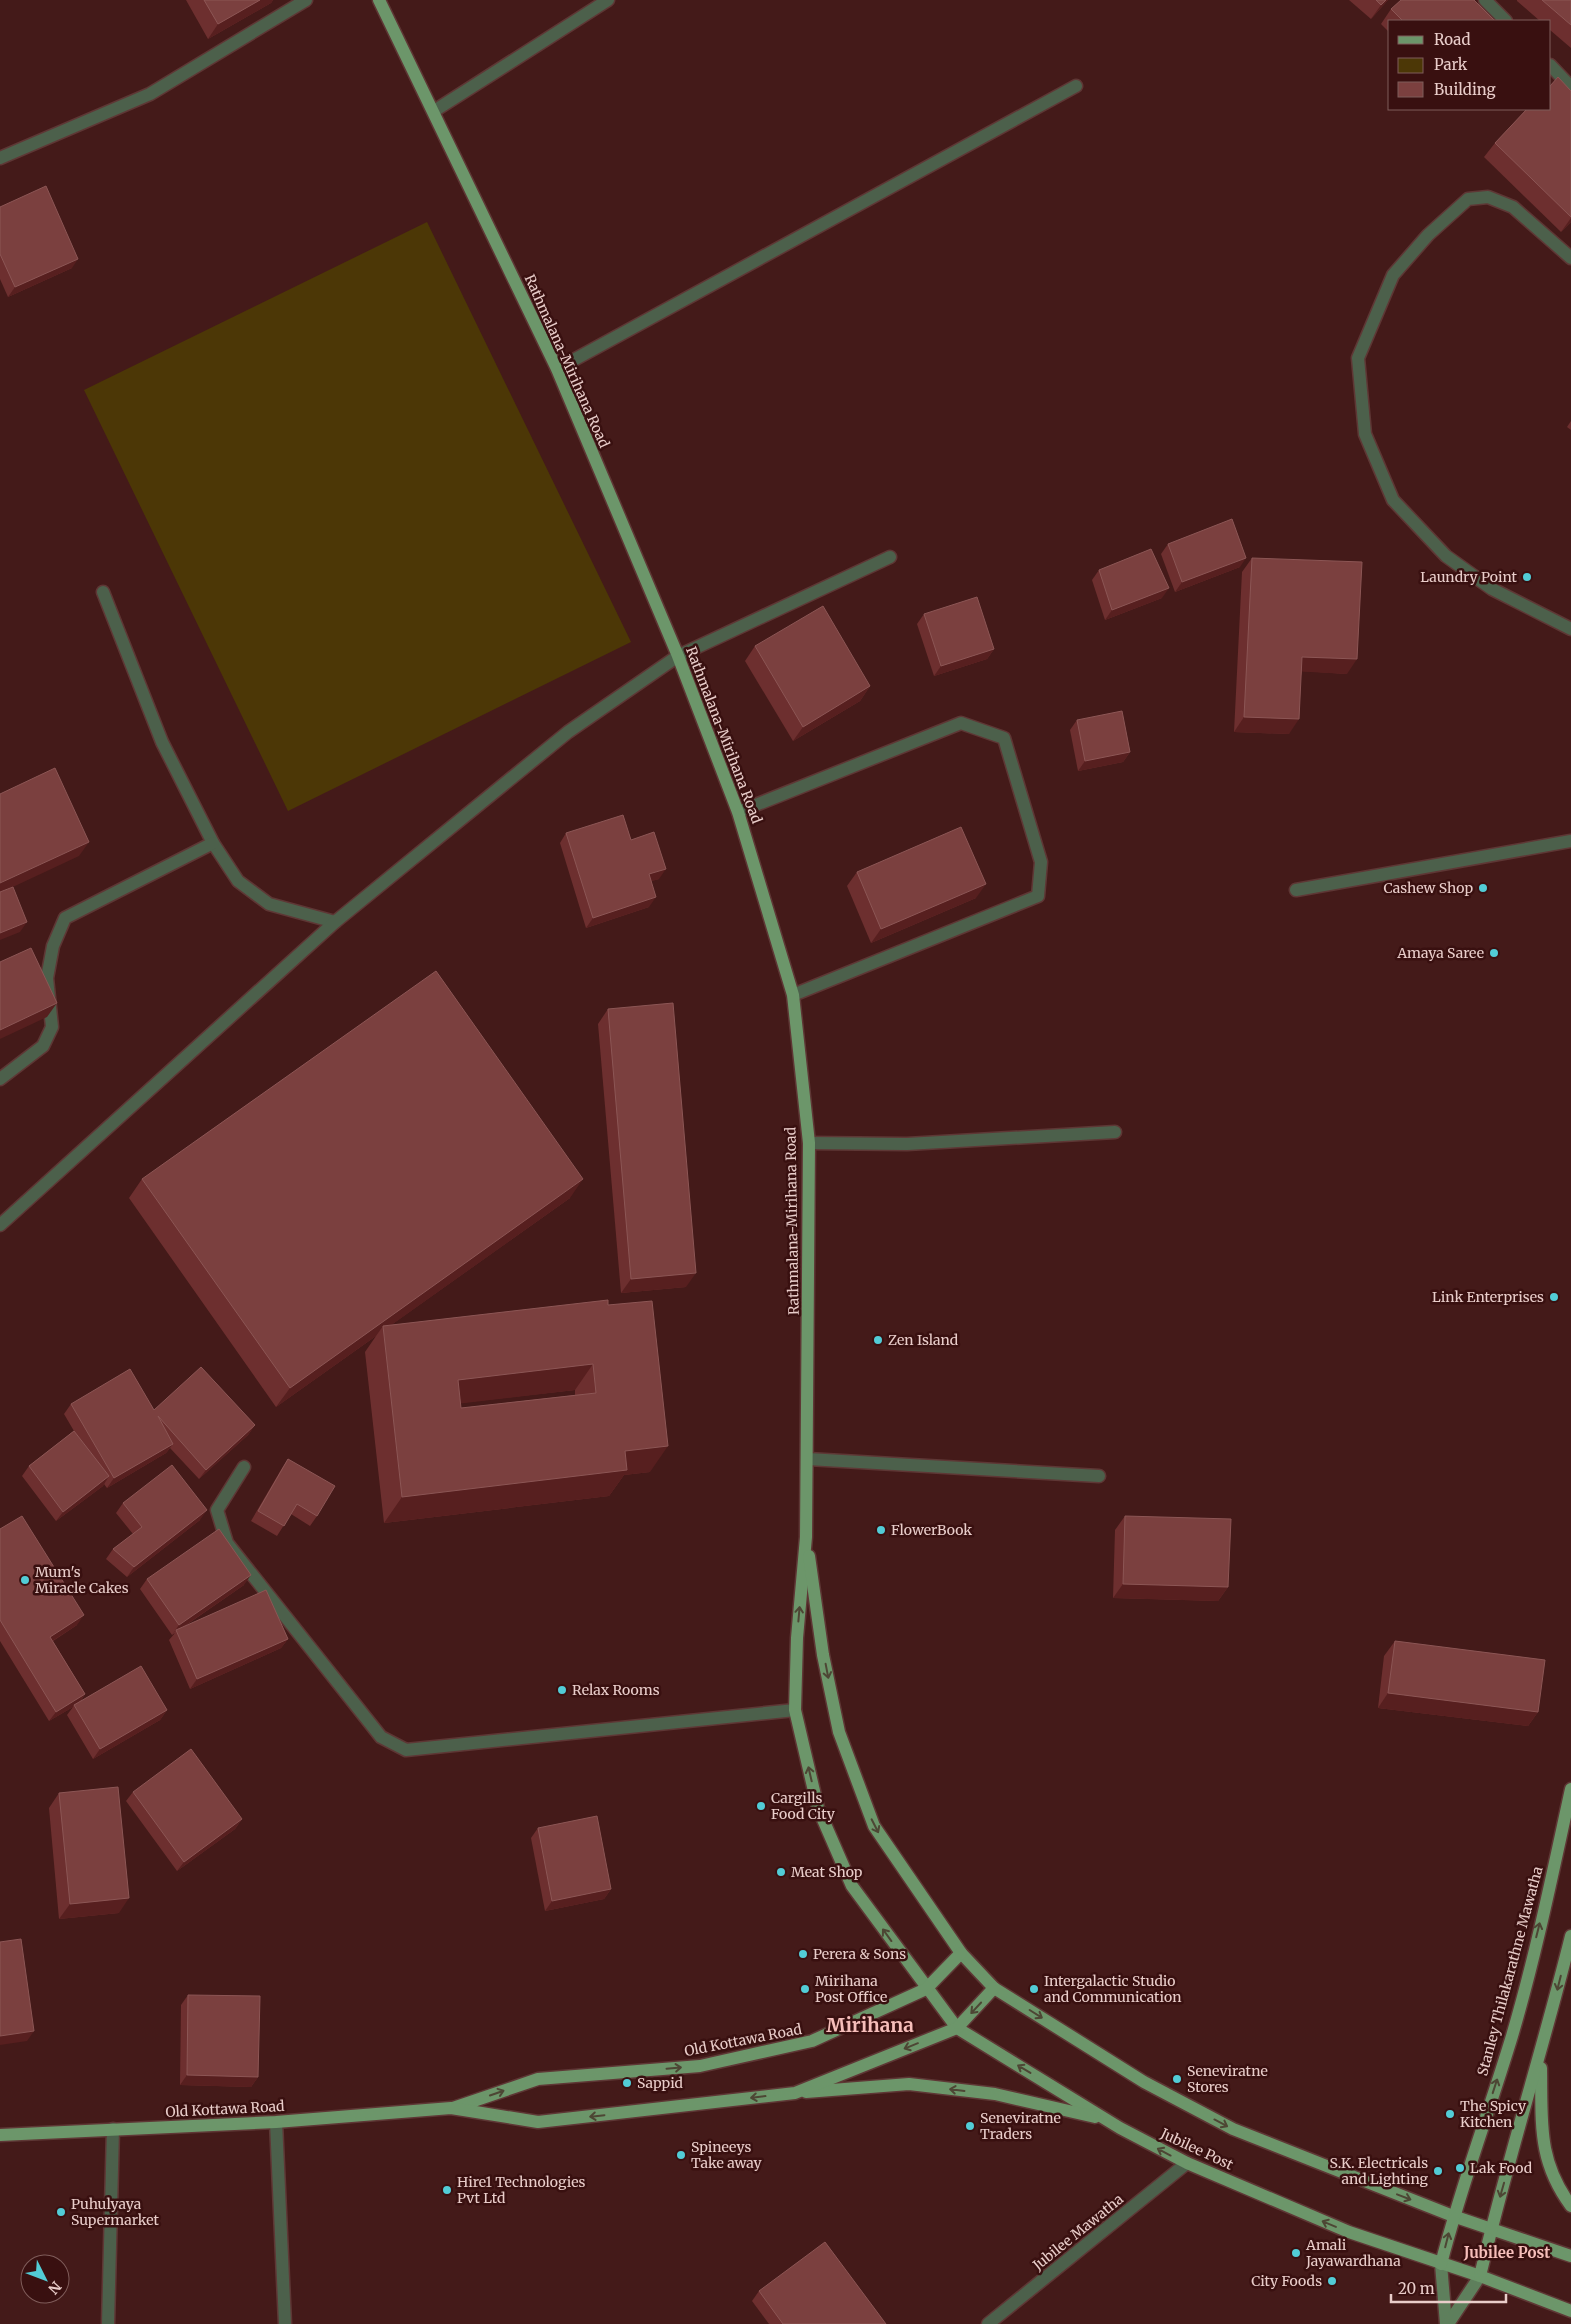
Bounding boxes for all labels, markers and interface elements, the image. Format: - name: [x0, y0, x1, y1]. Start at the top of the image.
- legend: [1388, 20, 1551, 110]
- text: Road: [1434, 30, 1470, 49]
- text: Park: [1434, 55, 1468, 74]
- text: Building: [1434, 80, 1496, 99]
- street label: Rathmalana-Mirihana Road: [521, 271, 614, 451]
- place label: Laundry Point: [1420, 568, 1518, 586]
- marker: Laundry Point: [1521, 571, 1533, 583]
- street label: Rathmalana-Mirihana Road: [682, 644, 766, 827]
- place label: Cashew Shop: [1383, 879, 1473, 897]
- marker: Cashew Shop: [1477, 882, 1489, 894]
- place label: Amaya Saree: [1396, 944, 1484, 962]
- marker: Amaya Saree: [1488, 947, 1500, 959]
- street label: Rathmalana-Mirihana Road: [781, 1126, 803, 1315]
- place label: Link Enterprises: [1432, 1288, 1544, 1306]
- marker: Link Enterprises: [1548, 1291, 1560, 1303]
- place label: Zen Island: [888, 1331, 959, 1349]
- marker: Zen Island: [872, 1334, 884, 1346]
- place label: FlowerBook: [891, 1521, 972, 1539]
- marker: FlowerBook: [875, 1524, 887, 1536]
- place label: Mum's Miracle Cakes: [35, 1563, 129, 1597]
- marker: Mum's Miracle Cakes: [19, 1574, 31, 1586]
- one-way arrow: [794, 1606, 804, 1622]
- one-way arrow: [822, 1663, 832, 1679]
- place label: Relax Rooms: [572, 1681, 660, 1699]
- marker: Relax Rooms: [556, 1684, 568, 1696]
- one-way arrow: [805, 1767, 814, 1783]
- place label: Cargills Food City: [771, 1789, 836, 1823]
- marker: Cargills Food City: [755, 1800, 767, 1812]
- one-way arrow: [870, 1818, 880, 1833]
- place label: Meat Shop: [791, 1863, 863, 1881]
- street label: Stanley Thilakarathne Mawatha: [1473, 1864, 1547, 2078]
- marker: Meat Shop: [775, 1866, 787, 1878]
- one-way arrow: [1534, 1922, 1544, 1938]
- one-way arrow: [882, 1929, 893, 1942]
- place label: Perera & Sons: [813, 1945, 906, 1963]
- marker: Perera & Sons: [797, 1948, 809, 1960]
- place label: Mirihana Post Office: [815, 1972, 887, 2006]
- place label: Intergalactic Studio and Communication: [1044, 1972, 1181, 2006]
- one-way arrow: [1554, 1974, 1563, 1990]
- marker: Mirihana Post Office: [799, 1983, 811, 1995]
- marker: Intergalactic Studio and Communication: [1028, 1983, 1040, 1995]
- one-way arrow: [970, 2001, 982, 2014]
- one-way arrow: [1028, 2009, 1042, 2019]
- district label: Mirihana: [826, 2013, 914, 2037]
- street label: Old Kottawa Road: [683, 2020, 804, 2060]
- one-way arrow: [904, 2041, 919, 2051]
- place label: Seneviratne Stores: [1187, 2062, 1268, 2096]
- one-way arrow: [666, 2063, 682, 2073]
- one-way arrow: [1018, 2064, 1032, 2074]
- marker: Seneviratne Stores: [1171, 2073, 1183, 2085]
- place label: Sappid: [637, 2074, 684, 2092]
- marker: Sappid: [621, 2077, 633, 2089]
- one-way arrow: [1491, 2079, 1501, 2095]
- one-way arrow: [949, 2085, 965, 2095]
- one-way arrow: [489, 2088, 504, 2097]
- one-way arrow: [751, 2092, 767, 2102]
- street label: Old Kottawa Road: [165, 2097, 286, 2121]
- place label: The Spicy Kitchen: [1460, 2097, 1527, 2131]
- marker: The Spicy Kitchen: [1444, 2108, 1456, 2120]
- place label: Seneviratne Traders: [980, 2109, 1061, 2143]
- one-way arrow: [589, 2111, 605, 2121]
- one-way arrow: [1213, 2119, 1228, 2128]
- marker: Seneviratne Traders: [964, 2120, 976, 2132]
- street label: Jubilee Post: [1157, 2124, 1237, 2174]
- place label: Spineeys Take away: [691, 2138, 763, 2172]
- one-way arrow: [1158, 2146, 1172, 2156]
- marker: Spineeys Take away: [675, 2149, 687, 2161]
- place label: S.K. Electricals and Lighting: [1330, 2154, 1429, 2188]
- place label: Lak Food: [1470, 2159, 1533, 2177]
- marker: Lak Food: [1454, 2162, 1466, 2174]
- marker: S.K. Electricals and Lighting: [1432, 2165, 1444, 2177]
- place label: Hire1 Technologies Pvt Ltd: [457, 2173, 586, 2207]
- one-way arrow: [1497, 2182, 1506, 2198]
- marker: Hire1 Technologies Pvt Ltd: [441, 2184, 453, 2196]
- street label: Jubilee Mawatha: [1028, 2190, 1127, 2275]
- one-way arrow: [1396, 2193, 1411, 2202]
- place label: Puhulyaya Supermarket: [71, 2195, 160, 2229]
- marker: Puhulyaya Supermarket: [55, 2206, 67, 2218]
- one-way arrow: [1322, 2218, 1337, 2228]
- one-way arrow: [1443, 2232, 1452, 2248]
- place label: Amali Jayawardhana: [1305, 2236, 1401, 2270]
- district label: Jubilee Post: [1463, 2243, 1550, 2262]
- marker: Amali Jayawardhana: [1290, 2247, 1302, 2259]
- north arrow: [20, 2254, 70, 2304]
- place label: City Foods: [1251, 2272, 1322, 2290]
- scale bar: [1391, 2272, 1506, 2304]
- marker: City Foods: [1326, 2275, 1338, 2287]
- text: N: [44, 2278, 65, 2298]
- text: 20 m: [1398, 2279, 1435, 2298]

